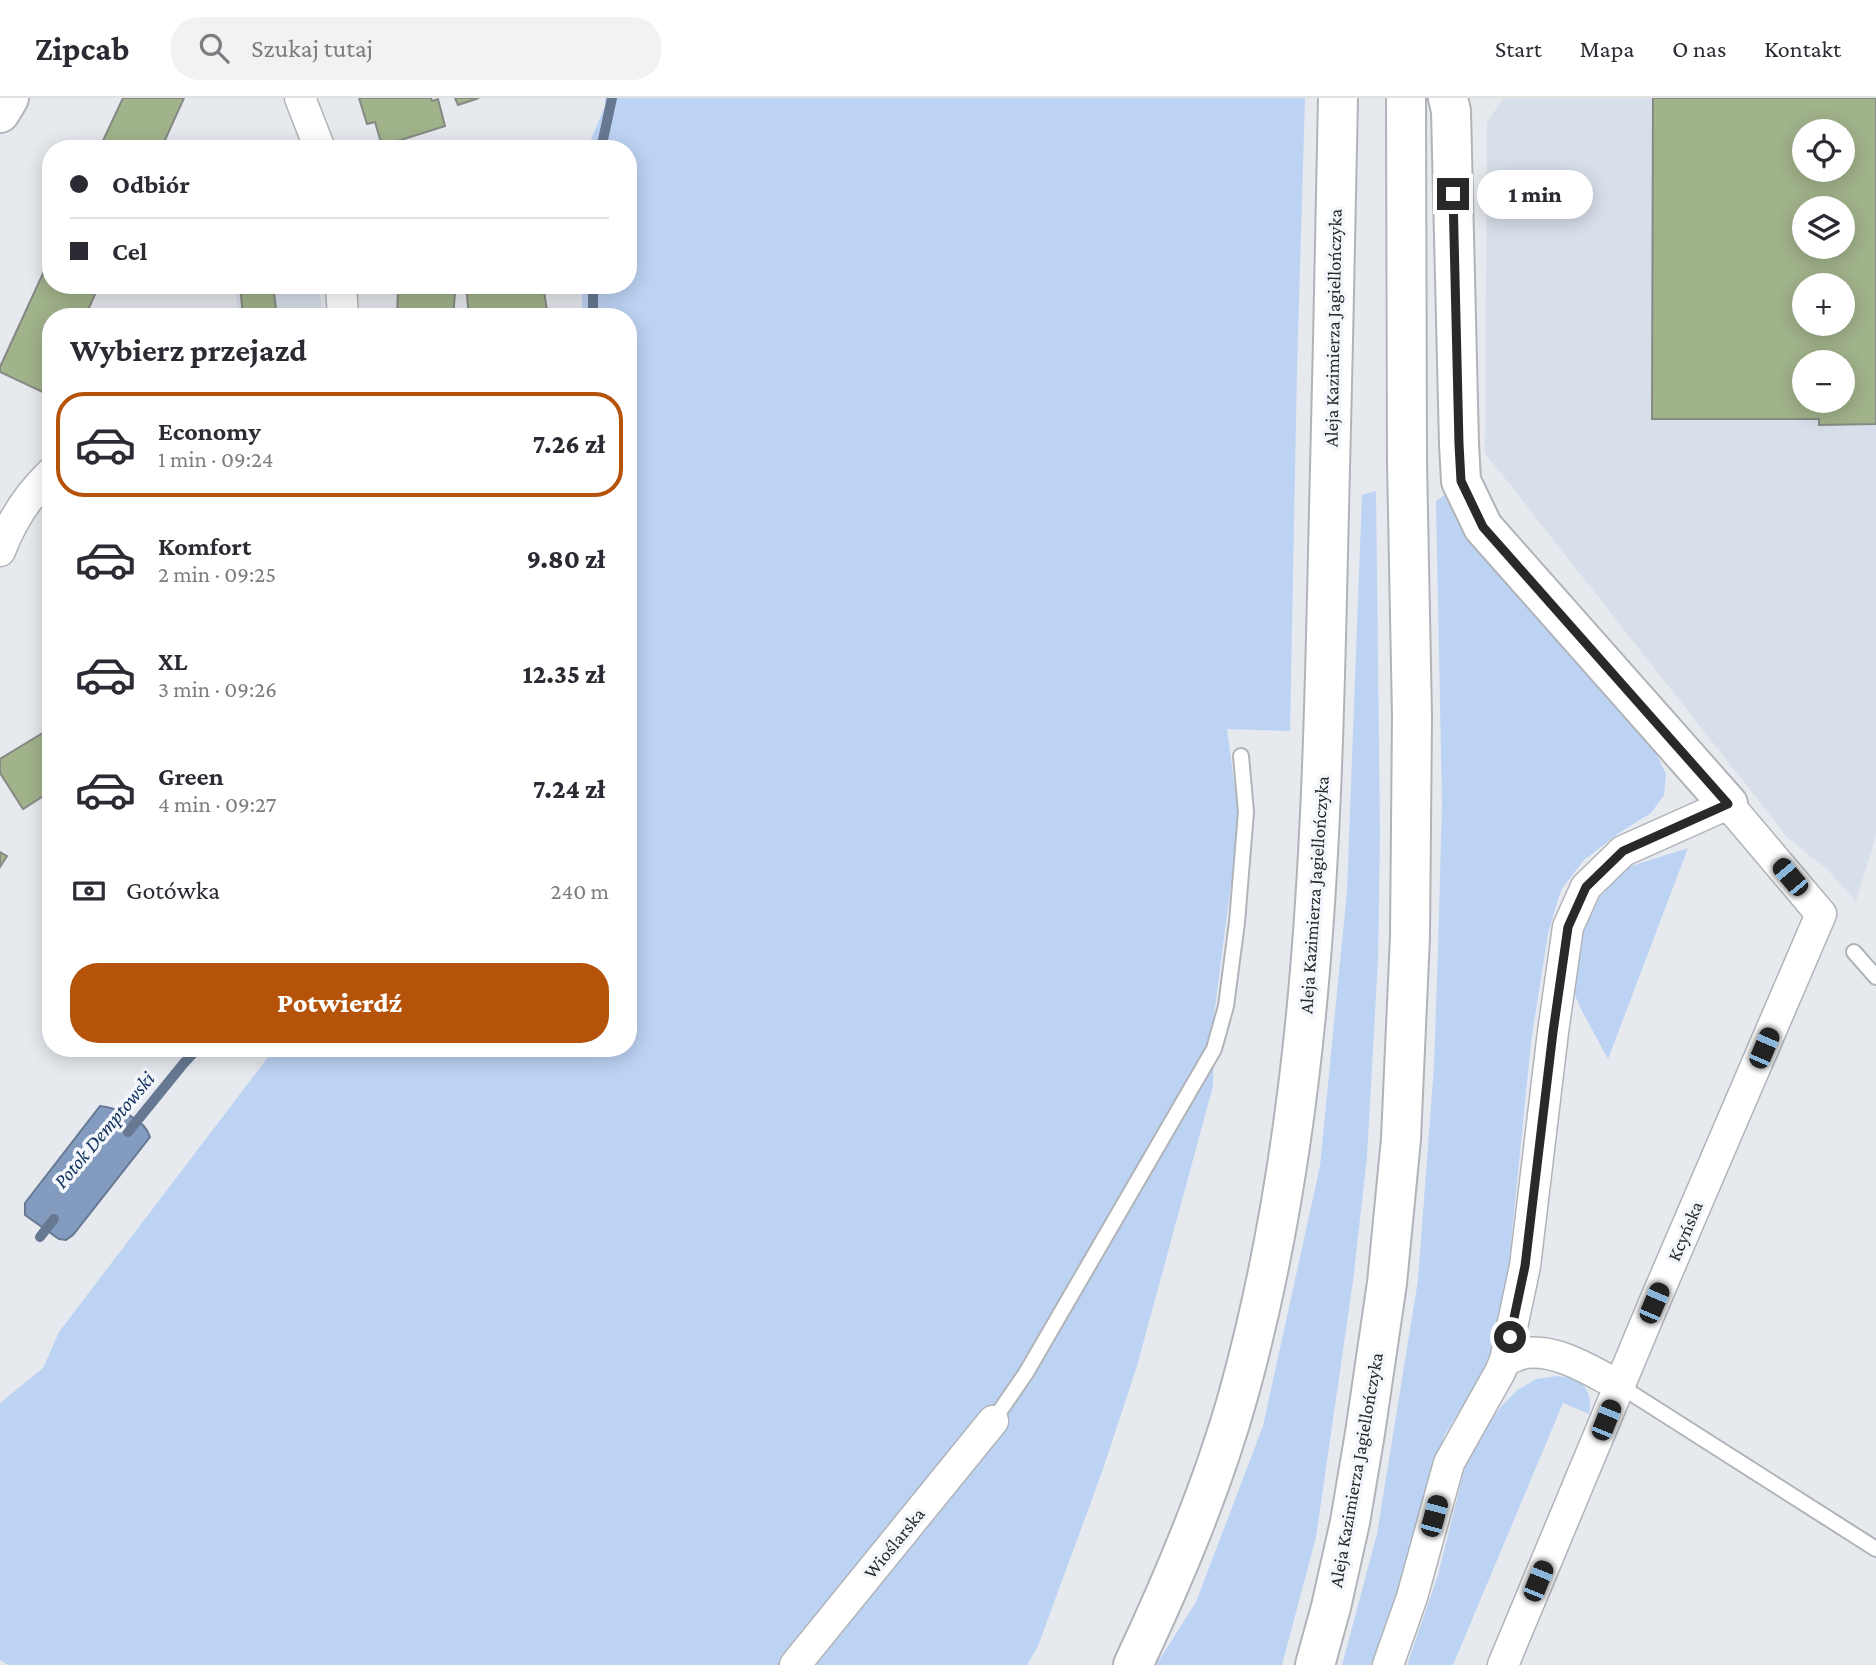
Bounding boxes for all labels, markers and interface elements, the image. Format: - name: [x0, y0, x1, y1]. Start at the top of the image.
- search box: [171, 17, 661, 80]
- icon: search: [195, 29, 233, 67]
- text: Zipcab: [35, 30, 129, 67]
- text: Szukaj tutaj: [251, 34, 373, 63]
- text: Start: [1495, 35, 1542, 62]
- text: Mapa: [1580, 35, 1634, 62]
- text: O nas: [1672, 35, 1726, 62]
- text: Kontakt: [1764, 35, 1841, 62]
- map controls: [1792, 119, 1855, 413]
- button: locate: [1792, 119, 1855, 182]
- text: Odbiór: [112, 170, 190, 199]
- callout: 1 min: [1478, 170, 1593, 218]
- route end: [1437, 178, 1469, 210]
- text: 1 min: [1508, 181, 1562, 207]
- button: layers: [1792, 196, 1855, 259]
- street label: Aleja Kazimierza Jagiellończyka: [1320, 208, 1347, 447]
- text: Cel: [112, 237, 147, 266]
- button: +: [1792, 273, 1855, 336]
- text: Wybierz przejazd: [70, 332, 307, 368]
- button: −: [1792, 350, 1855, 413]
- icon: car: [74, 413, 137, 476]
- text: Economy: [158, 417, 261, 446]
- text: 7.26 zł: [532, 430, 605, 459]
- text: 1 min · 09:24: [158, 446, 274, 472]
- icon: car: [74, 528, 137, 591]
- text: Komfort: [158, 532, 251, 561]
- text: 9.80 zł: [526, 545, 605, 574]
- text: 2 min · 09:25: [158, 561, 276, 587]
- icon: car: [74, 643, 137, 706]
- text: XL: [158, 647, 187, 676]
- text: 12.35 zł: [523, 660, 605, 689]
- text: 3 min · 09:26: [158, 676, 277, 702]
- icon: car: [74, 758, 137, 821]
- text: Green: [158, 762, 224, 791]
- text: 7.24 zł: [533, 775, 605, 804]
- street label: Aleja Kazimierza Jagiellończyka: [1295, 775, 1334, 1015]
- text: 4 min · 09:27: [158, 791, 276, 817]
- car: [1769, 854, 1812, 900]
- icon: cash: [70, 872, 108, 910]
- text: Gotówka: [126, 876, 220, 905]
- text: 240 m: [550, 878, 609, 904]
- button: Potwierdź: [70, 963, 609, 1043]
- car: [1747, 1025, 1782, 1071]
- water label: Potok Demptowski: [48, 1067, 160, 1193]
- street label: Kcyńska: [1663, 1198, 1707, 1264]
- car: [1637, 1280, 1672, 1326]
- route start: [1494, 1321, 1526, 1353]
- street label: Aleja Kazimierza Jagiellończyka: [1325, 1351, 1388, 1589]
- car: [1589, 1397, 1624, 1443]
- car: [1419, 1493, 1450, 1539]
- street label: Wioślarska: [859, 1503, 929, 1583]
- car: [1521, 1558, 1556, 1604]

